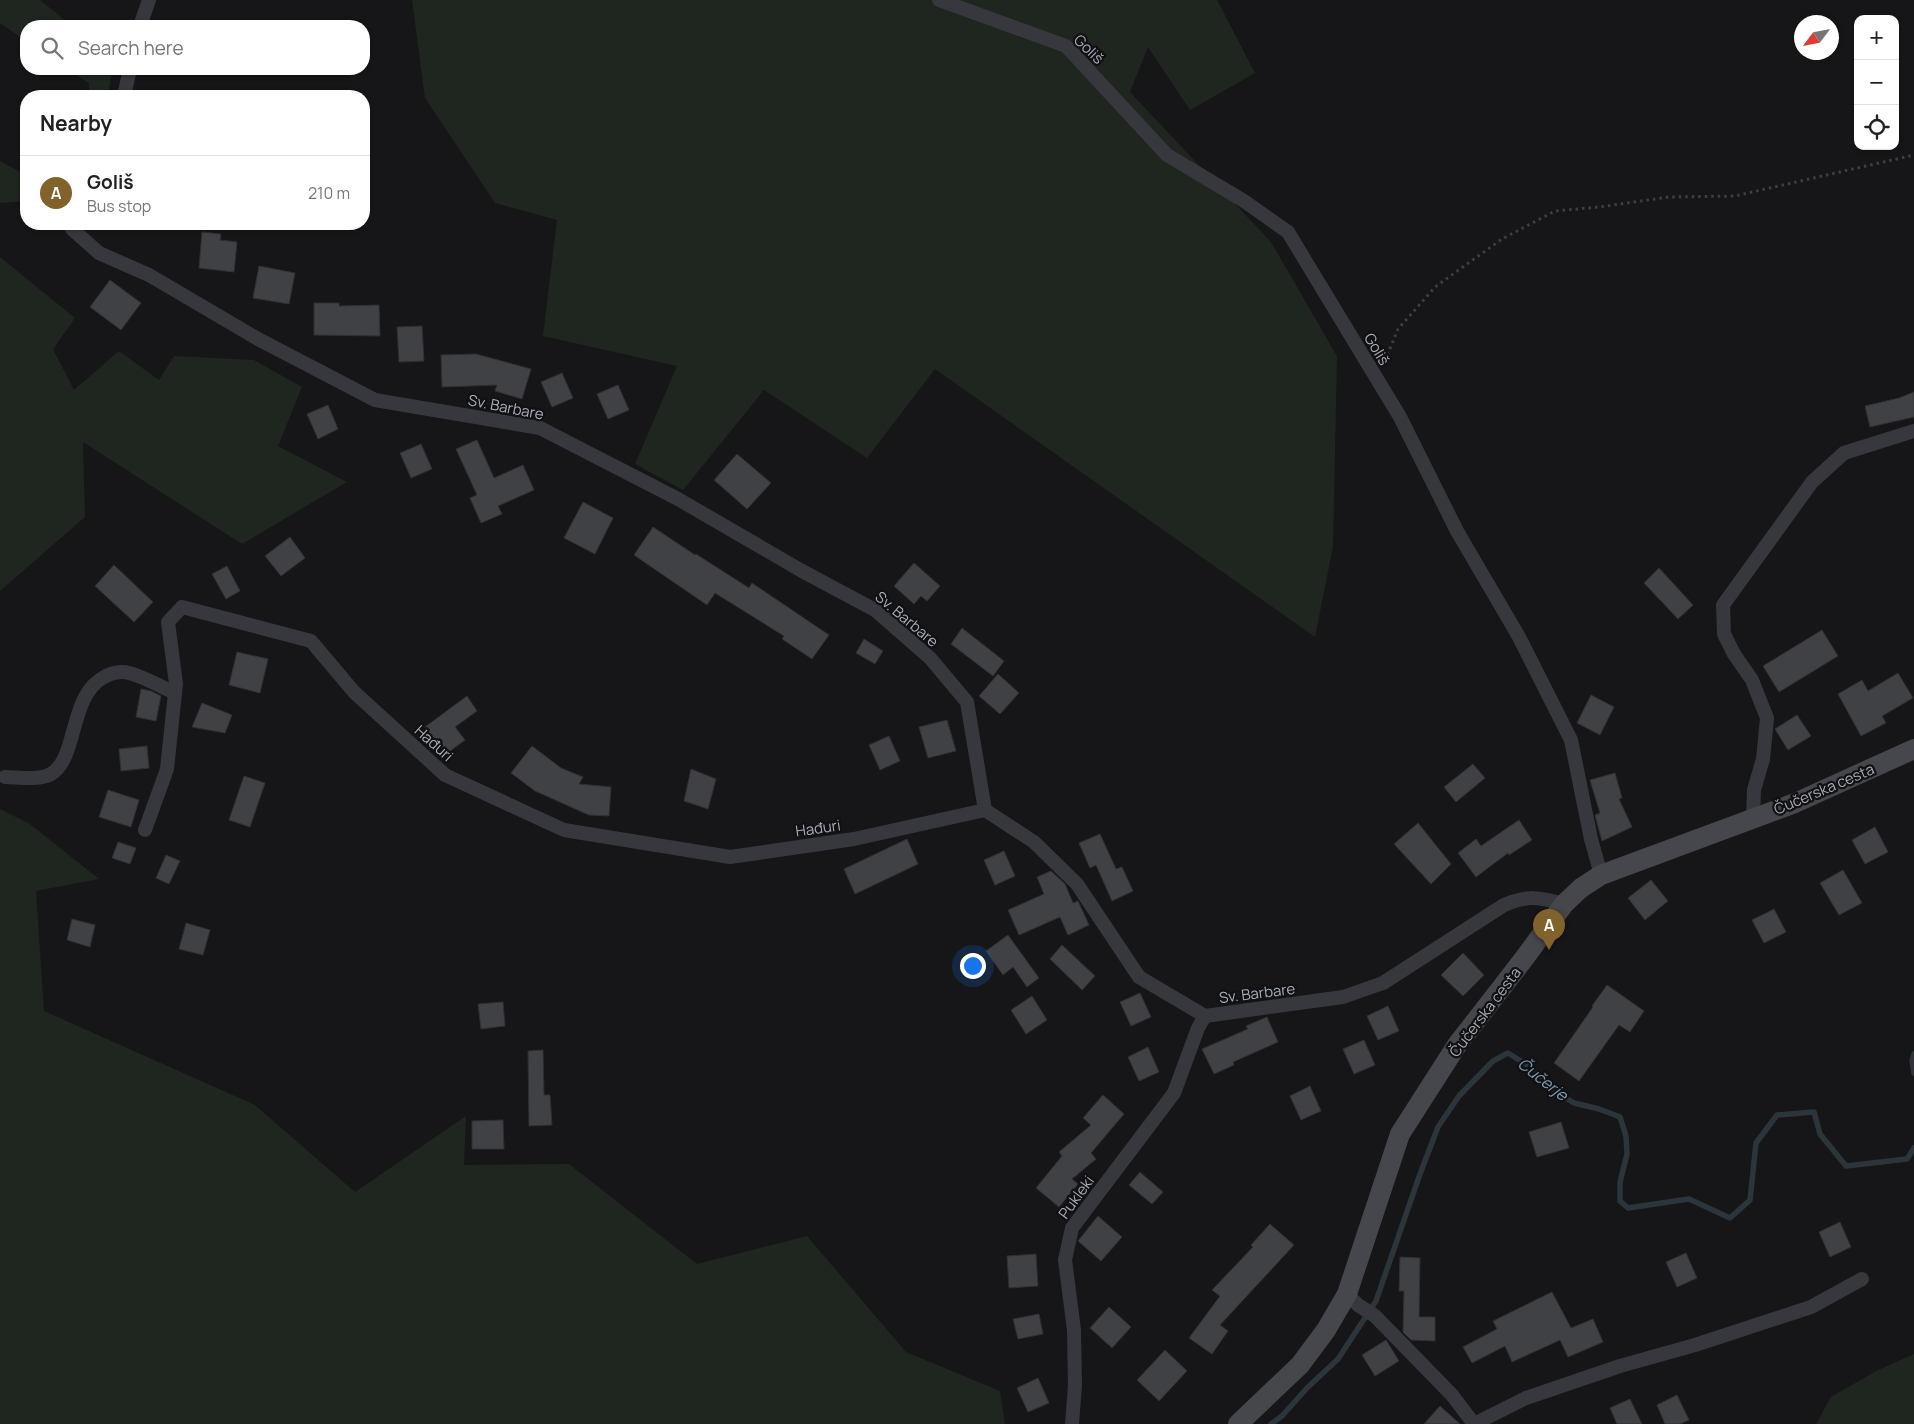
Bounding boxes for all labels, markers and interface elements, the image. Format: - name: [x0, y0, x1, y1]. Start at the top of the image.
- north arrow: [1794, 15, 1839, 60]
- map controls: [1854, 15, 1899, 150]
- button: +: [1854, 15, 1899, 60]
- search box: [20, 20, 370, 75]
- street label: Goliš: [1069, 30, 1109, 69]
- icon: search: [38, 34, 66, 62]
- text: Search here: [78, 35, 184, 61]
- button: −: [1854, 60, 1899, 105]
- button: locate: [1854, 105, 1899, 150]
- text: Nearby: [40, 109, 112, 137]
- text: Goliš: [87, 169, 134, 195]
- text: A: [51, 182, 61, 204]
- text: 210 m: [308, 182, 350, 204]
- text: Bus stop: [87, 195, 151, 217]
- street label: Goliš: [1359, 329, 1395, 369]
- street label: Sv. Barbare: [466, 389, 546, 425]
- street label: Sv. Barbare: [871, 586, 943, 652]
- street label: Hađuri: [410, 720, 458, 766]
- street label: Čučerska cesta: [1771, 758, 1877, 820]
- street label: Hađuri: [794, 814, 842, 842]
- pin: A: [1533, 909, 1565, 950]
- your location: [960, 953, 986, 979]
- street label: Čučerska cesta: [1444, 963, 1526, 1061]
- street label: Sv. Barbare: [1218, 978, 1297, 1008]
- water label: Čučerje: [1513, 1052, 1574, 1107]
- street label: Pukleki: [1053, 1171, 1099, 1223]

